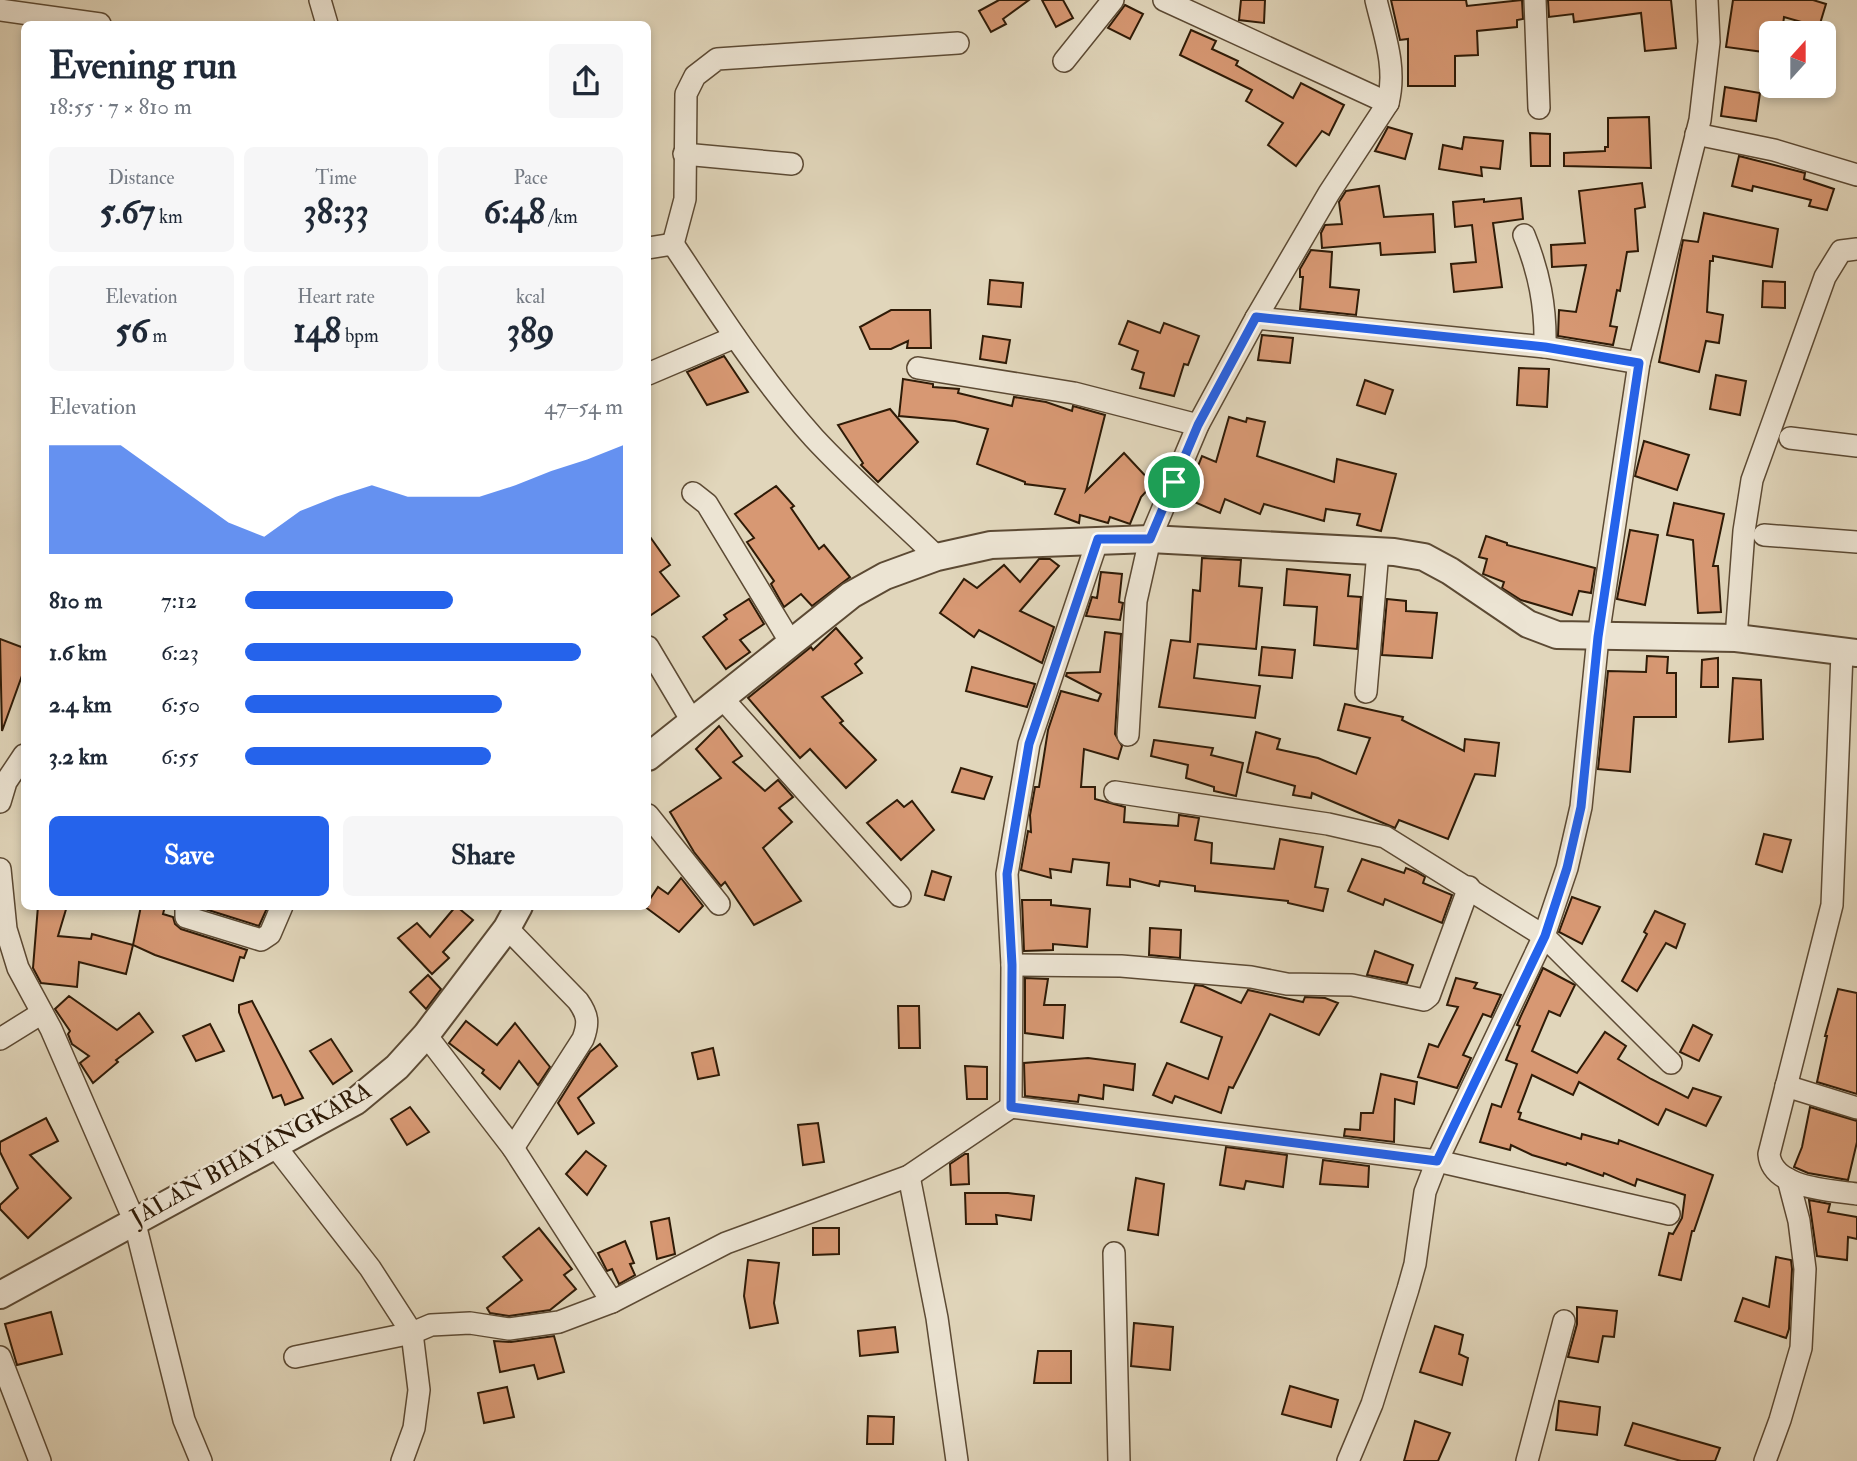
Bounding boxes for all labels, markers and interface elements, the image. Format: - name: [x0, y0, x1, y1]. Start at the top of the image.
- north arrow: [1759, 21, 1836, 98]
- map controls: [1759, 21, 1836, 98]
- text: Evening run: [49, 42, 237, 90]
- button: share: [549, 44, 623, 118]
- text: 18:55 · 7 × 810 m: [49, 92, 192, 121]
- text: Distance: [108, 166, 175, 190]
- text: Time: [315, 166, 357, 190]
- text: Pace: [514, 166, 548, 190]
- text: 5.67: [100, 190, 155, 234]
- text: 38:33: [303, 190, 369, 234]
- text: 6:48: [484, 190, 545, 234]
- text: km: [155, 205, 183, 229]
- text: /km: [545, 205, 578, 229]
- text: Elevation: [105, 285, 178, 309]
- text: Heart rate: [297, 285, 375, 309]
- text: kcal: [516, 285, 545, 309]
- text: 56: [115, 309, 148, 353]
- text: 148: [293, 309, 341, 353]
- text: 389: [507, 309, 555, 353]
- text: m: [148, 324, 167, 348]
- text: bpm: [341, 324, 379, 348]
- text: Elevation: [49, 392, 137, 421]
- text: 47–54 m: [544, 392, 623, 421]
- pin: [1144, 452, 1204, 512]
- icon: arrive: [1155, 463, 1193, 501]
- text: 810 m: [49, 586, 102, 615]
- text: 7:12: [161, 586, 197, 615]
- text: 1.6 km: [49, 638, 107, 667]
- text: 6:23: [161, 638, 199, 667]
- text: 2.4 km: [49, 690, 112, 719]
- text: 6:50: [161, 690, 200, 719]
- text: 3.2 km: [49, 742, 108, 771]
- text: 6:55: [161, 742, 199, 771]
- button: Save: [49, 816, 329, 896]
- button: Share: [343, 816, 623, 896]
- street label: JALAN BHAYANGKARA: [124, 1075, 377, 1234]

